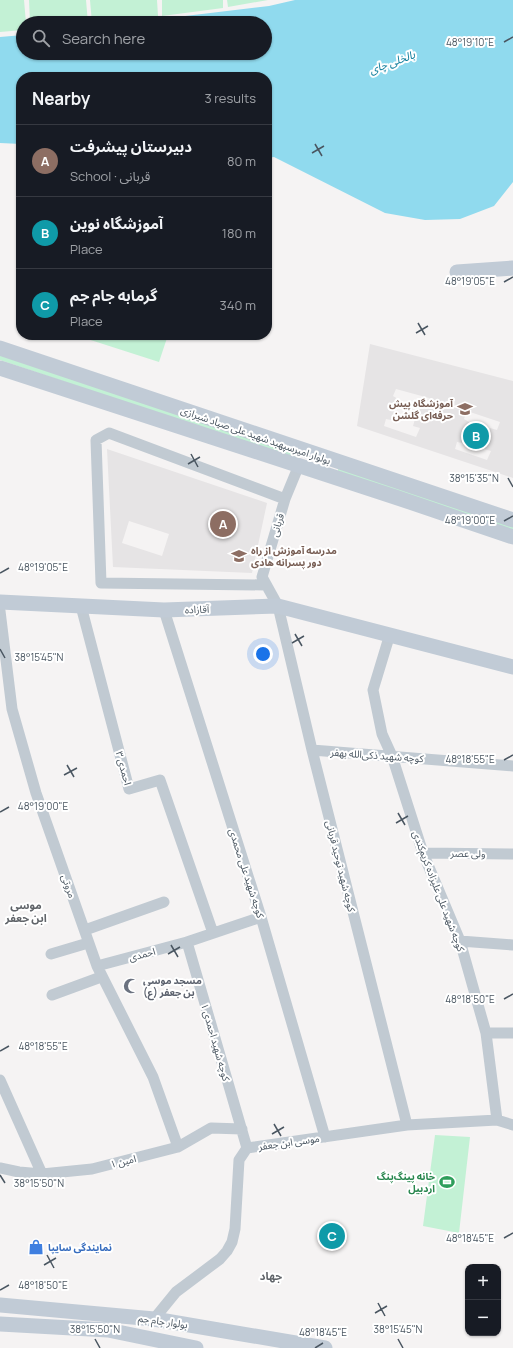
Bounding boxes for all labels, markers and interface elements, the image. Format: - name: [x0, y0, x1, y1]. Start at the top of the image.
- search box: [16, 16, 272, 60]
- icon: search: [30, 27, 52, 49]
- text: Search here: [62, 28, 145, 49]
- text: 48°19'10"E: [446, 35, 494, 49]
- water label: بالخلی چای: [367, 46, 418, 78]
- text: Nearby: [32, 87, 90, 110]
- text: 3 results: [204, 89, 256, 107]
- text: دبیرستان پیشرفت: [70, 136, 192, 157]
- text: A: [41, 152, 49, 170]
- text: 80 m: [227, 152, 256, 170]
- text: School · قربانی: [70, 167, 150, 185]
- text: آموزشگاه نوین: [70, 213, 163, 234]
- text: B: [41, 224, 49, 242]
- text: 180 m: [222, 224, 256, 242]
- text: Place: [70, 240, 103, 258]
- text: 48°19'05"E: [445, 274, 495, 288]
- text: گرمابه جام جم: [70, 285, 157, 306]
- text: C: [40, 296, 50, 314]
- text: 340 m: [220, 296, 256, 314]
- text: Place: [70, 312, 103, 330]
- place label: آموزشگاه پیش حرفه‌ای گلشن: [389, 396, 454, 422]
- school or university icon: آموزشگاه پیش حرفه‌ای گلشن: [456, 400, 474, 418]
- street label: بولوار امیرسپهبد شهید علی صیاد شیرازی: [179, 403, 333, 467]
- pin: B: [463, 421, 489, 451]
- text: 38°15'35"N: [449, 471, 499, 485]
- pin: A: [210, 509, 236, 539]
- street label: قربانی: [267, 511, 287, 538]
- text: 48°19'00"E: [445, 513, 495, 527]
- place label: مدرسه آموزش از راه دور پسرانه هادی: [251, 543, 337, 570]
- school or university icon: مدرسه آموزش از راه دور پسرانه هادی: [230, 547, 248, 565]
- text: 48°19'05"E: [18, 560, 68, 574]
- street label: آقازاده: [185, 602, 210, 616]
- your location: [253, 644, 273, 664]
- text: 38°15'45"N: [15, 650, 64, 664]
- street label: کوچه شهید ذکی‌الله بهفر: [329, 745, 425, 765]
- street label: احمدی ۳: [113, 749, 135, 787]
- text: 48°18'55"E: [445, 752, 495, 766]
- text: 48°19'00"E: [18, 799, 68, 813]
- street label: کوچه شهید توحید قربانی: [323, 819, 359, 914]
- street label: کوچه شهید علی محمدی: [226, 826, 268, 920]
- street label: کوچه شهید علی علیزاده کریم‌کندی: [409, 829, 469, 955]
- street label: ولی عصر: [449, 846, 486, 860]
- street label: مروتی: [58, 872, 80, 900]
- district label: موسی ابن جعفر: [4, 897, 47, 925]
- street label: احمدی: [127, 944, 157, 964]
- place label: مسجد موسی بن جعفر (ع): [143, 973, 202, 1001]
- mosque icon: مسجد موسی بن جعفر (ع): [122, 977, 140, 995]
- text: 48°18'50"E: [445, 992, 495, 1006]
- street label: کوچه شهید احمدی ۱: [198, 1001, 234, 1083]
- text: 48°18'55"E: [18, 1039, 68, 1053]
- street label: موسی ابن جعفر: [257, 1131, 320, 1153]
- street label: امین ۱: [108, 1151, 138, 1171]
- place label: خانه پینگ‌پنگ اردبیل: [377, 1169, 436, 1195]
- sports icon: خانه پینگ‌پنگ اردبیل: [438, 1173, 456, 1191]
- text: 38°15'50"N: [14, 1176, 64, 1190]
- pin: C: [319, 1221, 345, 1251]
- text: 48°18'45"E: [446, 1231, 494, 1245]
- shop icon: نمایندگی سایپا: [27, 1238, 45, 1256]
- place label: نمایندگی سایپا: [48, 1240, 112, 1255]
- map controls: [465, 1264, 501, 1336]
- button: +: [465, 1264, 501, 1300]
- district label: جهاد: [260, 1268, 282, 1283]
- text: 48°18'50"E: [18, 1278, 68, 1292]
- button: −: [465, 1300, 501, 1336]
- street label: بولوار جام جم: [137, 1311, 189, 1333]
- text: 38°15'50"N: [70, 1322, 120, 1336]
- text: 38°15'45"N: [374, 1322, 423, 1336]
- text: 48°18'45"E: [299, 1325, 347, 1339]

